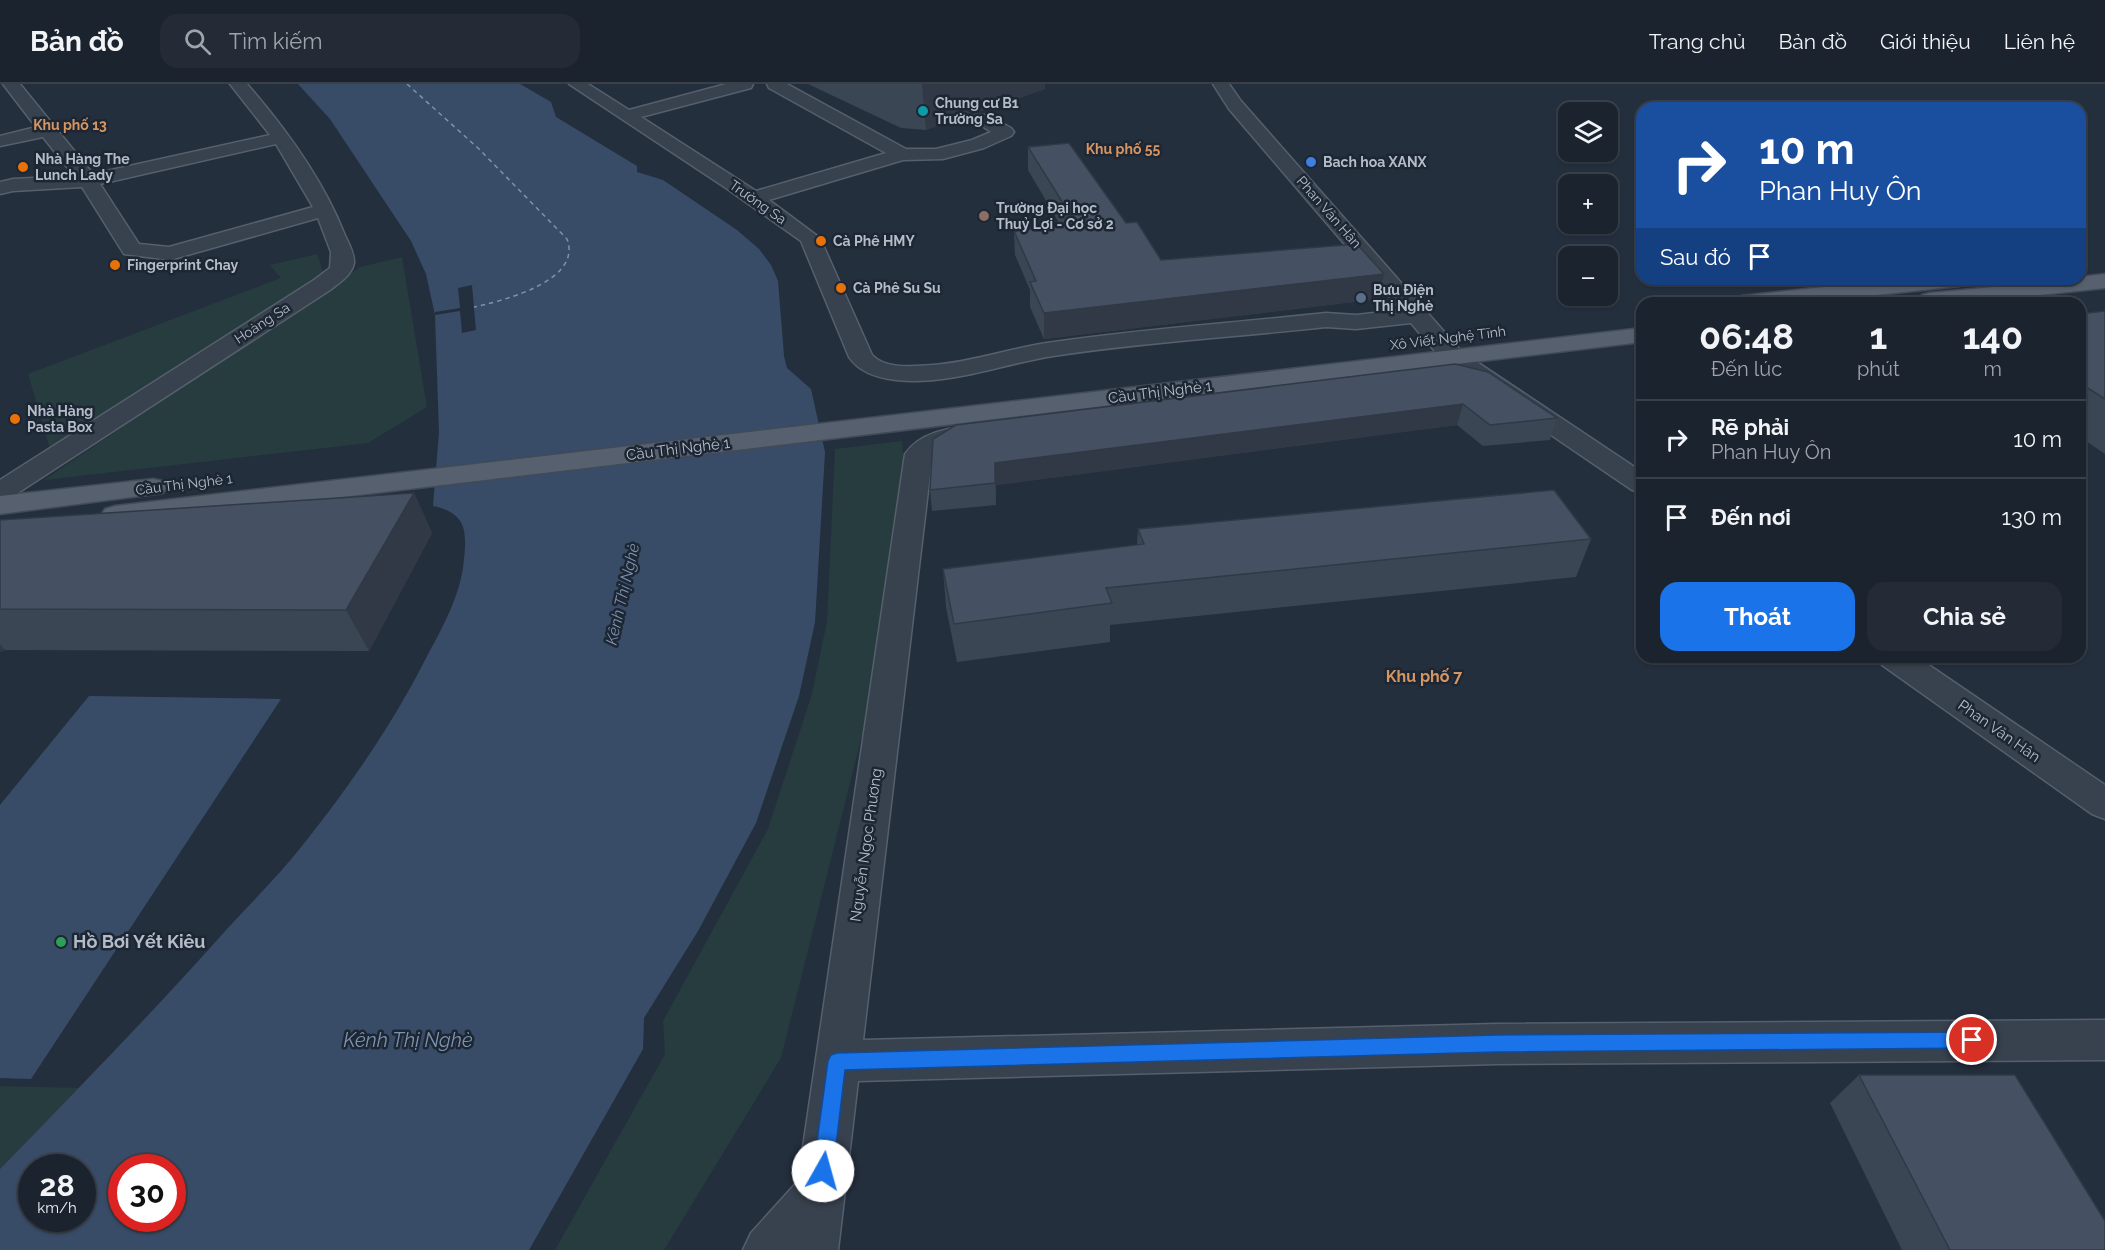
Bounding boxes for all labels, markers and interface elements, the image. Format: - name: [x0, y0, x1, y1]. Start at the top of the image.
- search box: [160, 14, 580, 68]
- text: Bản đồ: [30, 25, 124, 58]
- icon: search: [181, 25, 214, 58]
- text: Tìm kiếm: [229, 28, 322, 54]
- text: Trang chủ: [1649, 29, 1745, 54]
- text: Bản đồ: [1778, 29, 1847, 54]
- text: Giới thiệu: [1880, 29, 1971, 54]
- text: Liên hệ: [2004, 29, 2075, 54]
- place label: Chung cư B1 Trường Sa: [935, 95, 1019, 127]
- map controls: [1558, 102, 1618, 306]
- button: layers: [1558, 102, 1618, 162]
- marker: Chung cư B1 Trường Sa: [916, 104, 930, 118]
- district label: Khu phố 13: [33, 117, 107, 133]
- text: 10 m: [1759, 125, 1855, 174]
- icon: right: [1660, 126, 1738, 204]
- district label: Khu phố 55: [1086, 141, 1161, 157]
- place label: Nhà Hàng The Lunch Lady: [35, 151, 130, 183]
- place label: Bach hoa XANX: [1323, 154, 1428, 170]
- marker: Bach hoa XANX: [1304, 155, 1318, 169]
- marker: Nhà Hàng The Lunch Lady: [16, 160, 30, 174]
- street label: Phan Văn Hân: [1293, 173, 1365, 251]
- button: +: [1558, 174, 1618, 234]
- text: Phan Huy Ôn: [1759, 175, 1922, 206]
- street label: Trường Sa: [727, 177, 789, 227]
- place label: Trường Đại học Thuỷ Lợi - Cơ sở 2: [996, 200, 1114, 232]
- marker: Trường Đại học Thuỷ Lợi - Cơ sở 2: [977, 209, 991, 223]
- place label: Cà Phê HMY: [833, 233, 915, 249]
- marker: Cà Phê HMY: [814, 234, 828, 248]
- icon: arrive: [1743, 240, 1776, 273]
- text: Sau đó: [1660, 244, 1731, 270]
- button: −: [1558, 246, 1618, 306]
- place label: Fingerprint Chay: [127, 257, 239, 273]
- marker: Fingerprint Chay: [108, 258, 122, 272]
- place label: Cà Phê Su Su: [853, 280, 941, 296]
- marker: Cà Phê Su Su: [834, 281, 848, 295]
- place label: Bưu Điện Thị Nghè: [1373, 282, 1434, 314]
- marker: Bưu Điện Thị Nghè: [1354, 291, 1368, 305]
- street label: Hoàng Sa: [231, 299, 293, 347]
- text: 06:48: [1699, 315, 1794, 357]
- text: 1: [1869, 315, 1887, 357]
- text: 140: [1963, 315, 2023, 357]
- street label: Xô Viết Nghệ Tĩnh: [1389, 323, 1507, 353]
- text: Đến lúc: [1711, 357, 1782, 381]
- text: phút: [1857, 357, 1900, 381]
- text: m: [1984, 357, 2002, 381]
- street label: Cầu Thị Nghè 1: [1107, 377, 1213, 407]
- place label: Nhà Hàng Pasta Box: [27, 403, 93, 435]
- marker: Nhà Hàng Pasta Box: [8, 412, 22, 426]
- text: Rẽ phải: [1711, 414, 1789, 440]
- icon: right: [1660, 423, 1693, 456]
- text: 10 m: [2013, 426, 2062, 452]
- street label: Cầu Thị Nghè 1: [625, 434, 731, 464]
- text: Phan Huy Ôn: [1711, 440, 1831, 464]
- street label: Cầu Thị Nghè 1: [135, 470, 233, 498]
- icon: arrive: [1660, 501, 1693, 534]
- text: Đến nơi: [1711, 504, 1791, 530]
- text: 130 m: [2002, 504, 2062, 530]
- water label: Kênh Thị Nghè: [602, 541, 643, 647]
- button: Thoát: [1660, 582, 1855, 651]
- button: Chia sẻ: [1867, 582, 2062, 651]
- district label: Khu phố 7: [1386, 667, 1462, 686]
- street label: Phan Văn Hân: [1954, 696, 2044, 766]
- street label: Nguyễn Ngọc Phương: [846, 767, 886, 923]
- place label: Hồ Bơi Yết Kiêu: [73, 931, 205, 952]
- marker: Hồ Bơi Yết Kiêu: [54, 935, 68, 949]
- pin: [1946, 1014, 1997, 1065]
- icon: arrive: [1955, 1023, 1988, 1056]
- water label: Kênh Thị Nghè: [343, 1028, 473, 1052]
- position arrow: [791, 1139, 855, 1203]
- speed limit sign: 30: [108, 1154, 186, 1232]
- text: 28: [39, 1168, 75, 1203]
- text: km/h: [37, 1199, 77, 1217]

